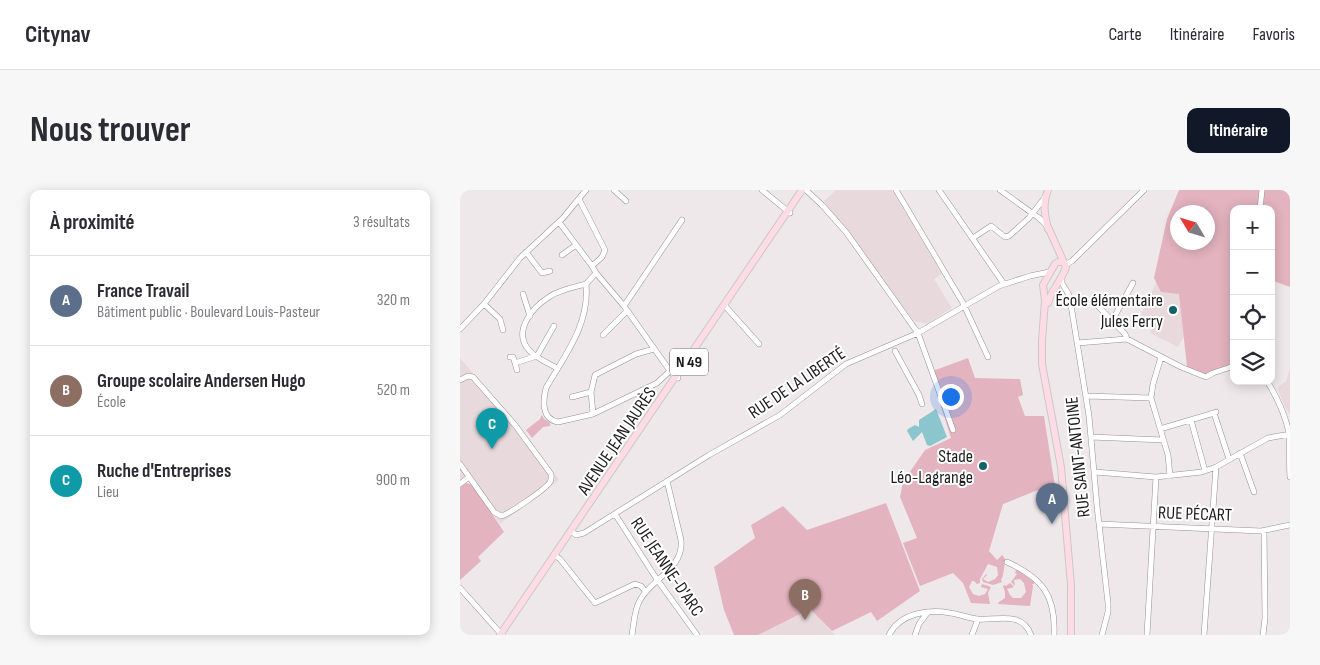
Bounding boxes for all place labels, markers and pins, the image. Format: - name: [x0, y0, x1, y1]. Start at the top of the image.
- place label: École élémentaire Jules Ferry: [1055, 290, 1163, 332]
- marker: École élémentaire Jules Ferry: [1167, 304, 1179, 316]
- pin: C: [476, 408, 508, 449]
- place label: Stade Léo-Lagrange: [891, 446, 973, 488]
- marker: Stade Léo-Lagrange: [977, 460, 989, 472]
- pin: A: [1036, 483, 1068, 524]
- pin: B: [789, 579, 821, 620]

